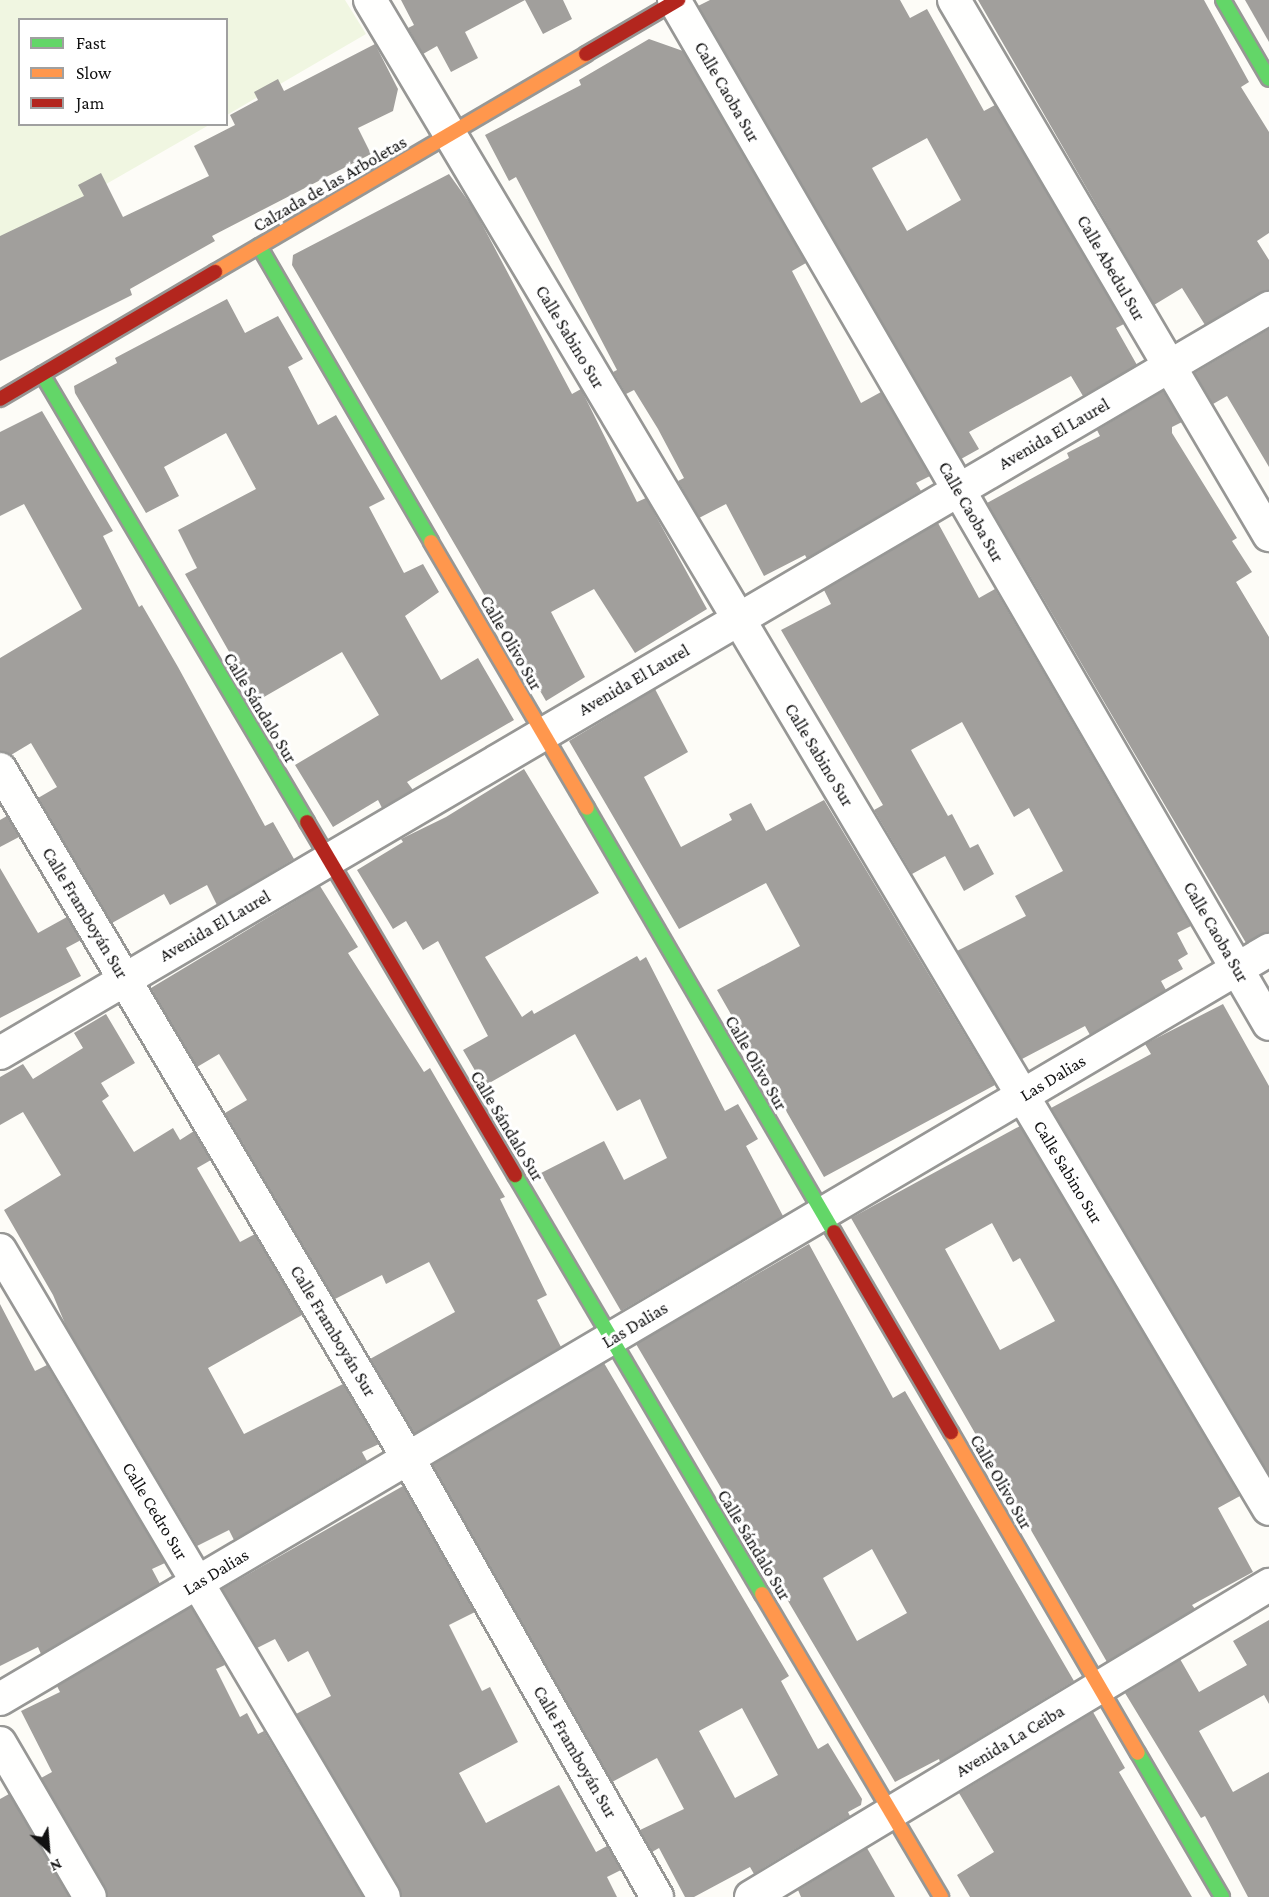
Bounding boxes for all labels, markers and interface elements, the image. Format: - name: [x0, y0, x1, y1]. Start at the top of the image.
- legend: [18, 18, 228, 126]
- text: Fast: [76, 33, 106, 53]
- street label: Calle Caoba Sur: [689, 38, 765, 146]
- text: Slow: [76, 63, 111, 83]
- text: Jam: [76, 93, 104, 113]
- street label: Calzada de las Arboletas: [249, 131, 411, 237]
- street label: Calle Abedul Sur: [1072, 211, 1150, 325]
- street label: Calle Sabino Sur: [531, 281, 609, 393]
- street label: Avenida El Laurel: [995, 393, 1113, 475]
- street label: Calle Caoba Sur: [933, 458, 1009, 566]
- street label: Calle Olivo Sur: [475, 592, 547, 694]
- street label: Avenida El Laurel: [575, 639, 693, 721]
- street label: Calle Sándalo Sur: [218, 649, 302, 767]
- street label: Calle Sabino Sur: [780, 699, 858, 811]
- street label: Calle Framboyán Sur: [37, 843, 133, 983]
- street label: Calle Caoba Sur: [1178, 878, 1254, 986]
- street label: Avenida El Laurel: [156, 885, 274, 967]
- street label: Calle Olivo Sur: [720, 1012, 792, 1114]
- street label: Las Dalias: [1016, 1050, 1090, 1106]
- street label: Calle Sándalo Sur: [465, 1067, 549, 1185]
- street label: Calle Sabino Sur: [1029, 1116, 1107, 1228]
- street label: Calle Framboyán Sur: [285, 1261, 381, 1401]
- street label: Las Dalias: [598, 1297, 672, 1353]
- street label: Calle Olivo Sur: [965, 1431, 1037, 1533]
- street label: Calle Cedro Sur: [117, 1458, 193, 1564]
- street label: Calle Sándalo Sur: [712, 1486, 796, 1604]
- street label: Las Dalias: [179, 1544, 253, 1600]
- street label: Calle Framboyán Sur: [528, 1682, 622, 1822]
- street label: Avenida La Ceiba: [952, 1700, 1068, 1782]
- north arrow: [18, 1819, 78, 1879]
- text: N: [47, 1856, 65, 1876]

